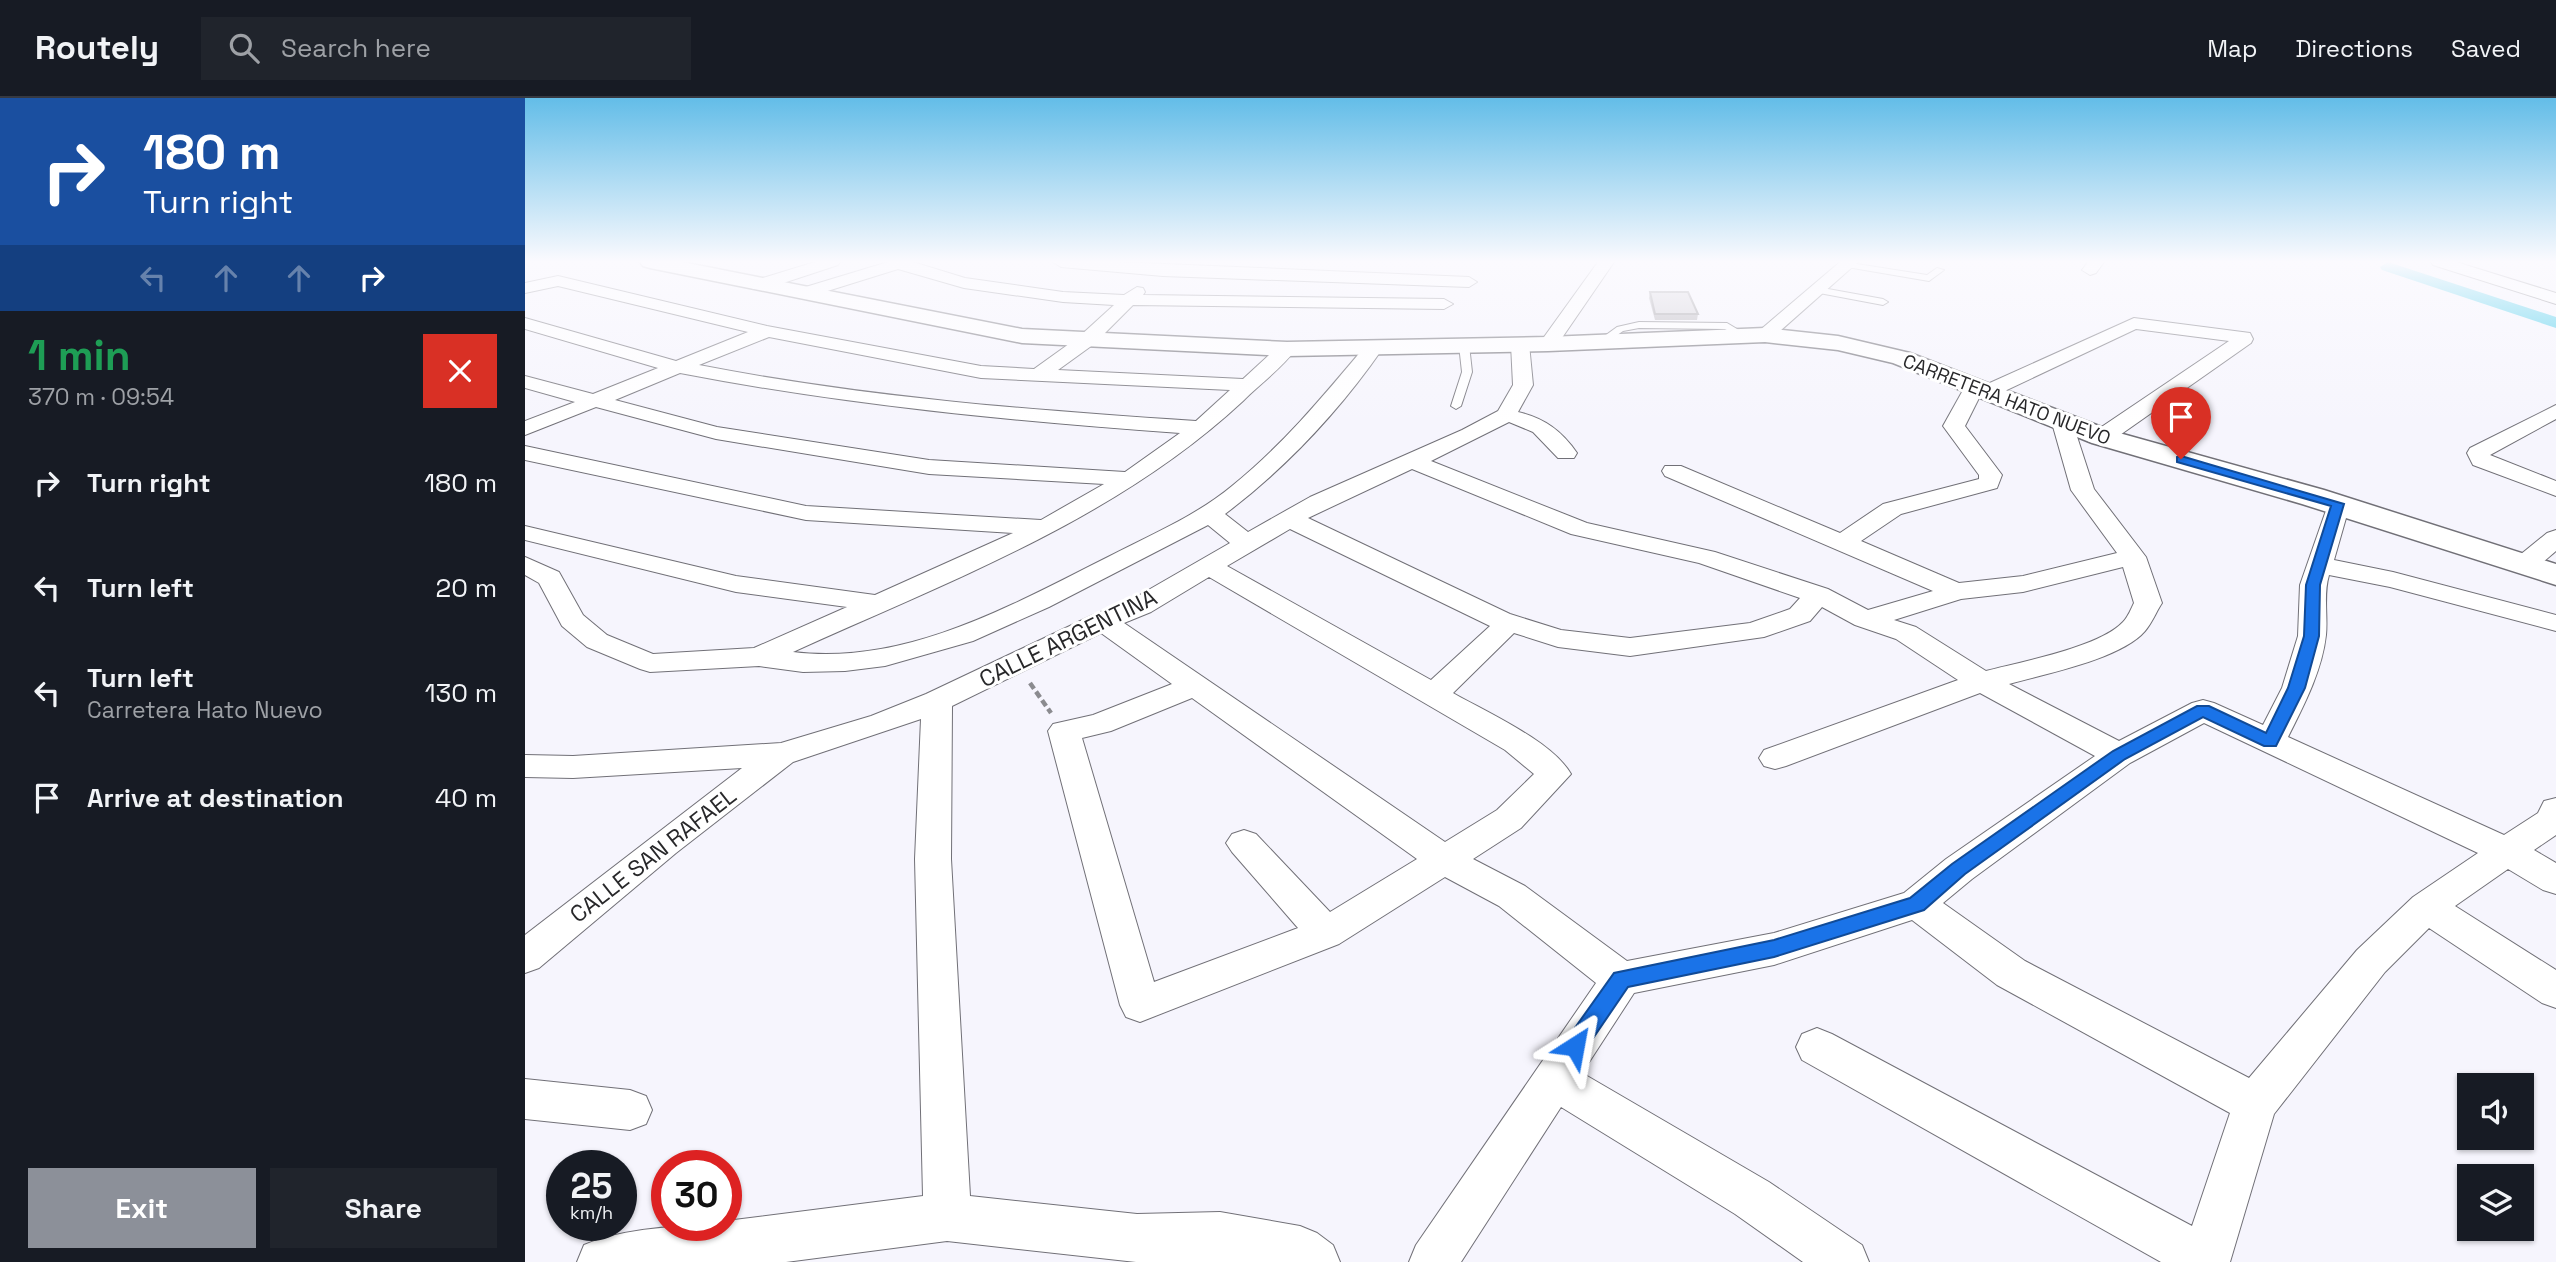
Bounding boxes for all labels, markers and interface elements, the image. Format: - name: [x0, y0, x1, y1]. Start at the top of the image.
- search box: [201, 17, 691, 80]
- text: Routely: [35, 27, 159, 69]
- icon: search: [225, 29, 263, 67]
- text: Search here: [281, 31, 431, 65]
- text: Map: [2207, 33, 2257, 64]
- text: Directions: [2295, 33, 2413, 64]
- text: Saved: [2451, 33, 2521, 64]
- text: 180 m: [143, 121, 281, 183]
- icon: right: [28, 126, 119, 217]
- text: Turn right: [143, 182, 293, 222]
- icon: left: [134, 259, 172, 297]
- icon: ahead: [207, 259, 245, 297]
- icon: ahead: [280, 259, 318, 297]
- icon: right: [353, 259, 391, 297]
- text: 1 min: [28, 329, 131, 382]
- button: close: [423, 334, 497, 408]
- street label: CARRETERA HATO NUEVO: [1899, 348, 2114, 451]
- text: 370 m · 09:54: [28, 382, 174, 412]
- pin: [2151, 387, 2211, 459]
- icon: arrive: [2162, 398, 2200, 436]
- icon: right: [28, 464, 66, 502]
- text: Turn right: [87, 466, 211, 500]
- text: 180 m: [424, 466, 497, 500]
- icon: left: [28, 569, 66, 607]
- text: Turn left: [87, 571, 194, 605]
- text: 20 m: [436, 571, 497, 605]
- street label: CALLE ARGENTINA: [974, 582, 1162, 694]
- text: Turn left: [87, 661, 194, 695]
- icon: left: [28, 674, 66, 712]
- text: 130 m: [425, 676, 497, 710]
- text: Carretera Hato Nuevo: [87, 695, 323, 725]
- icon: arrive: [28, 779, 66, 817]
- text: Arrive at destination: [87, 781, 344, 815]
- text: 40 m: [435, 781, 497, 815]
- street label: CALLE SAN RAFAEL: [564, 781, 742, 929]
- position arrow: [1538, 1009, 1612, 1083]
- map controls: [2457, 1073, 2534, 1241]
- button: sound: [2457, 1073, 2534, 1150]
- speed limit sign: 30: [651, 1150, 742, 1241]
- text: 25: [571, 1164, 612, 1208]
- button: layers: [2457, 1164, 2534, 1241]
- button: Exit: [28, 1168, 256, 1248]
- button: Share: [270, 1168, 497, 1248]
- text: km/h: [570, 1201, 613, 1224]

